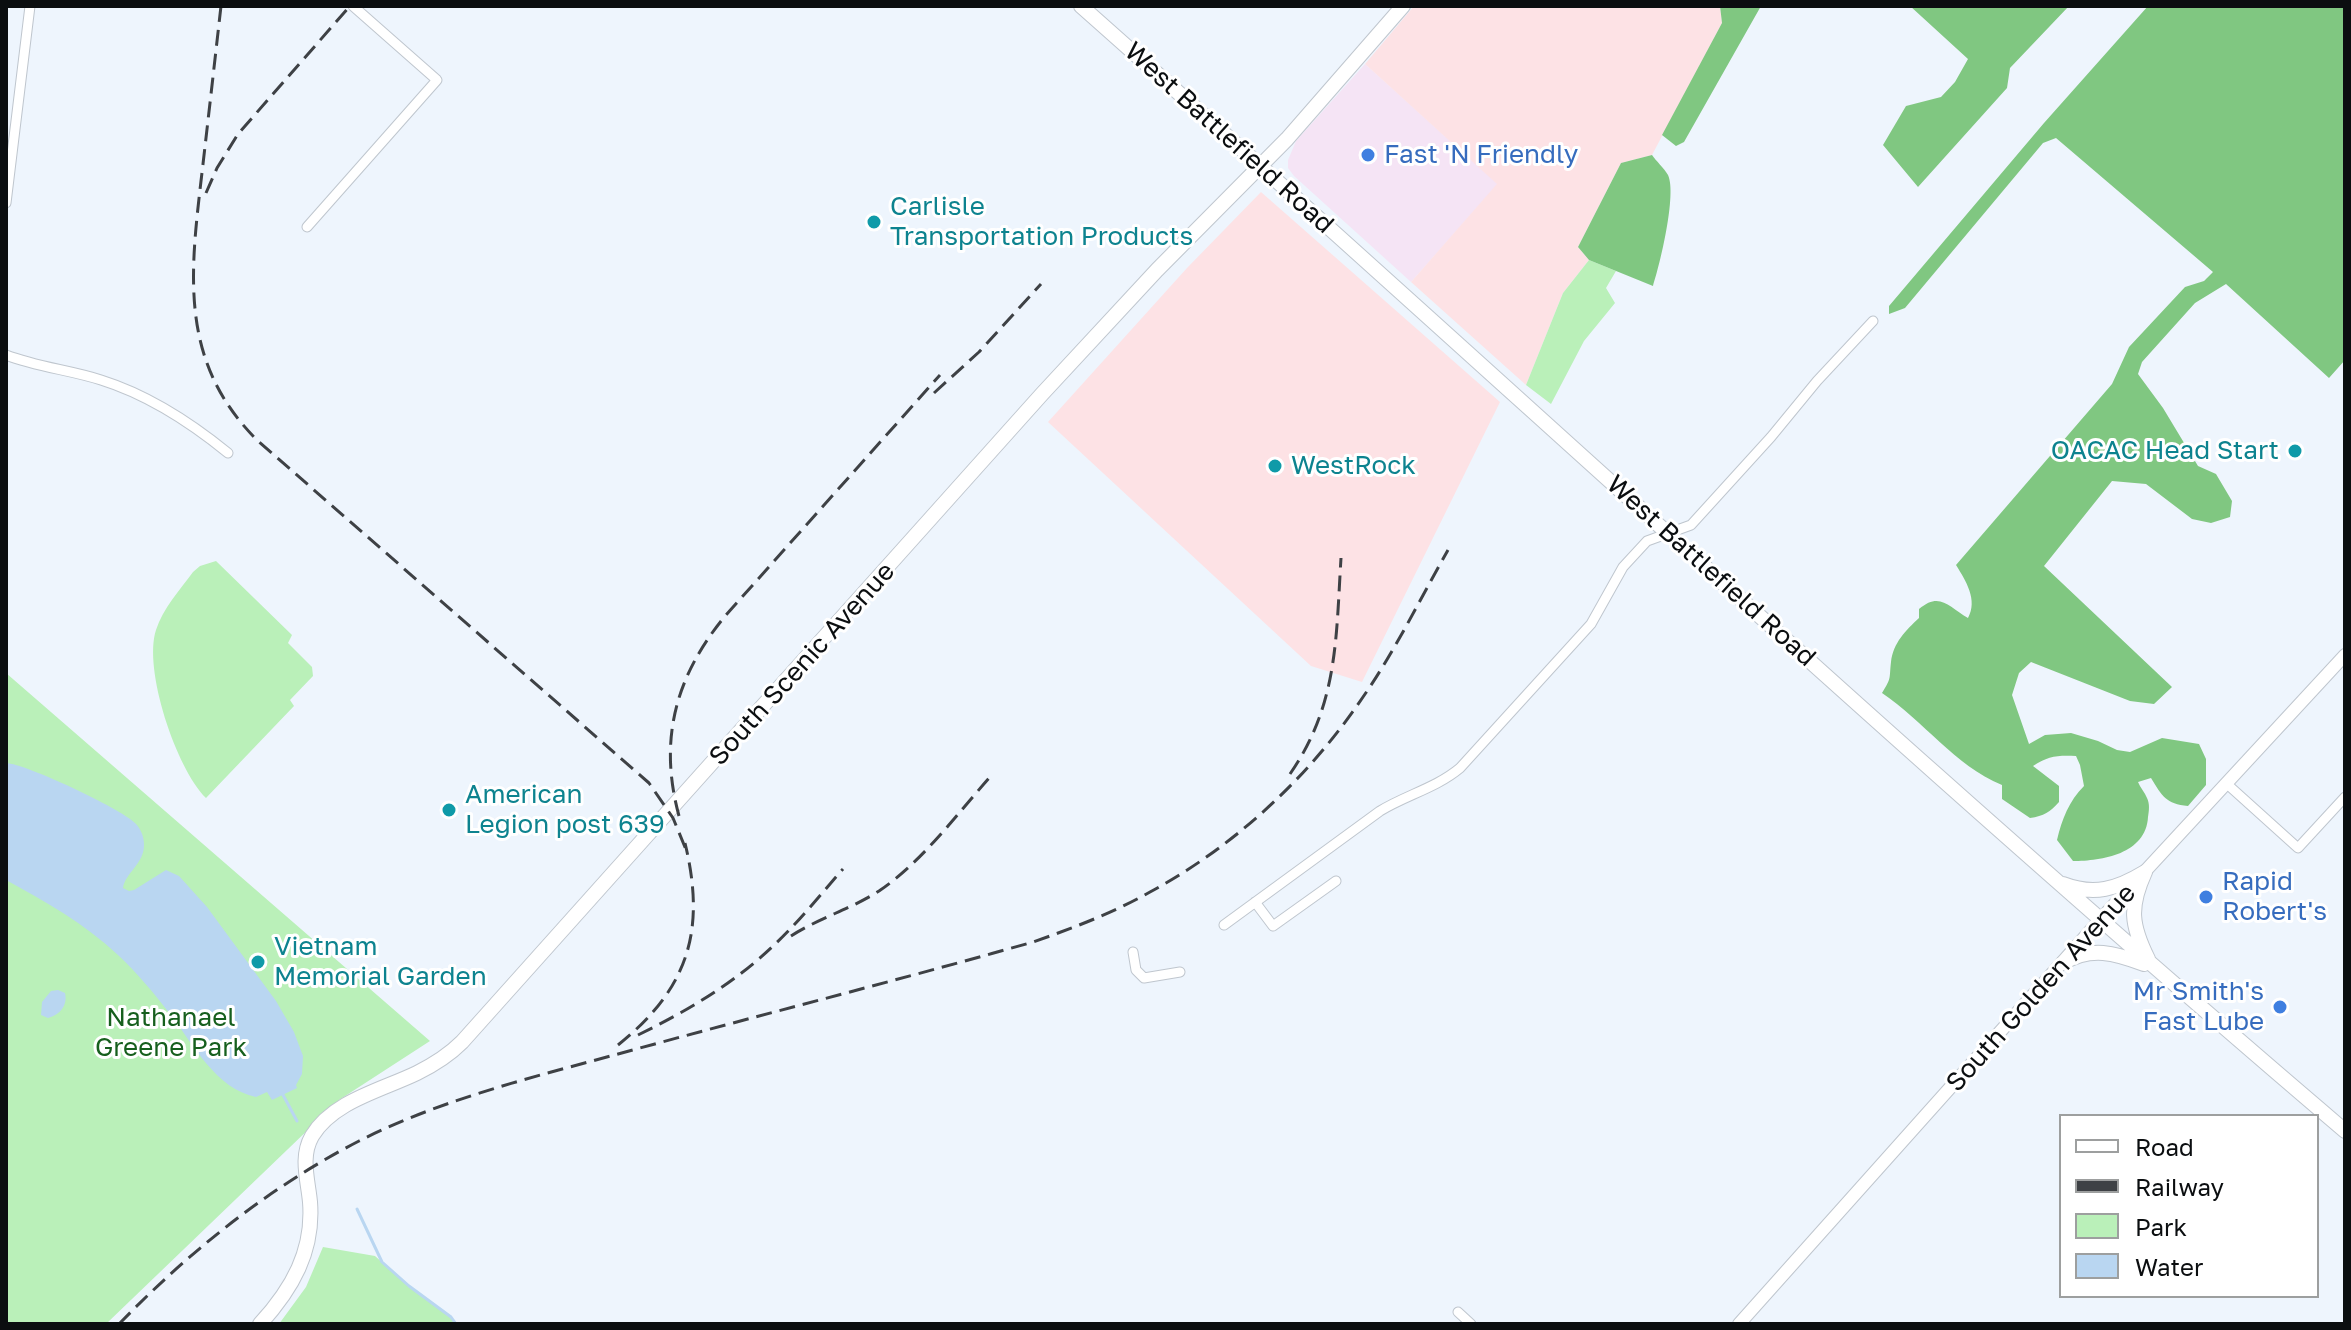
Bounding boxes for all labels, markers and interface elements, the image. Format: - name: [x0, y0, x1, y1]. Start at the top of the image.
- street label: West Battlefield Road: [1118, 36, 1340, 240]
- place label: Fast 'N Friendly: [1384, 139, 1578, 171]
- marker: Fast 'N Friendly: [1359, 146, 1377, 164]
- place label: Carlisle Transportation Products: [890, 191, 1193, 252]
- marker: Carlisle Transportation Products: [865, 213, 883, 231]
- place label: OACAC Head Start: [2051, 435, 2279, 467]
- marker: OACAC Head Start: [2286, 442, 2304, 460]
- place label: WestRock: [1291, 450, 1416, 482]
- marker: WestRock: [1266, 457, 1284, 475]
- street label: West Battlefield Road: [1600, 469, 1822, 673]
- street label: South Scenic Avenue: [703, 556, 901, 772]
- place label: American Legion post 639: [465, 779, 665, 840]
- marker: American Legion post 639: [440, 801, 458, 819]
- place label: Rapid Robert's: [2222, 866, 2327, 928]
- street label: South Golden Avenue: [1940, 878, 2142, 1098]
- marker: Rapid Robert's: [2197, 888, 2215, 906]
- place label: Vietnam Memorial Garden: [274, 931, 487, 992]
- marker: Vietnam Memorial Garden: [249, 953, 267, 971]
- place label: Mr Smith's Fast Lube: [2133, 976, 2264, 1038]
- marker: Mr Smith's Fast Lube: [2271, 998, 2289, 1016]
- park label: Nathanael Greene Park: [95, 1002, 247, 1064]
- legend: [2059, 1114, 2319, 1298]
- text: Road: [2135, 1132, 2194, 1161]
- text: Railway: [2135, 1172, 2224, 1201]
- text: Park: [2135, 1212, 2187, 1241]
- text: Water: [2135, 1252, 2203, 1281]

